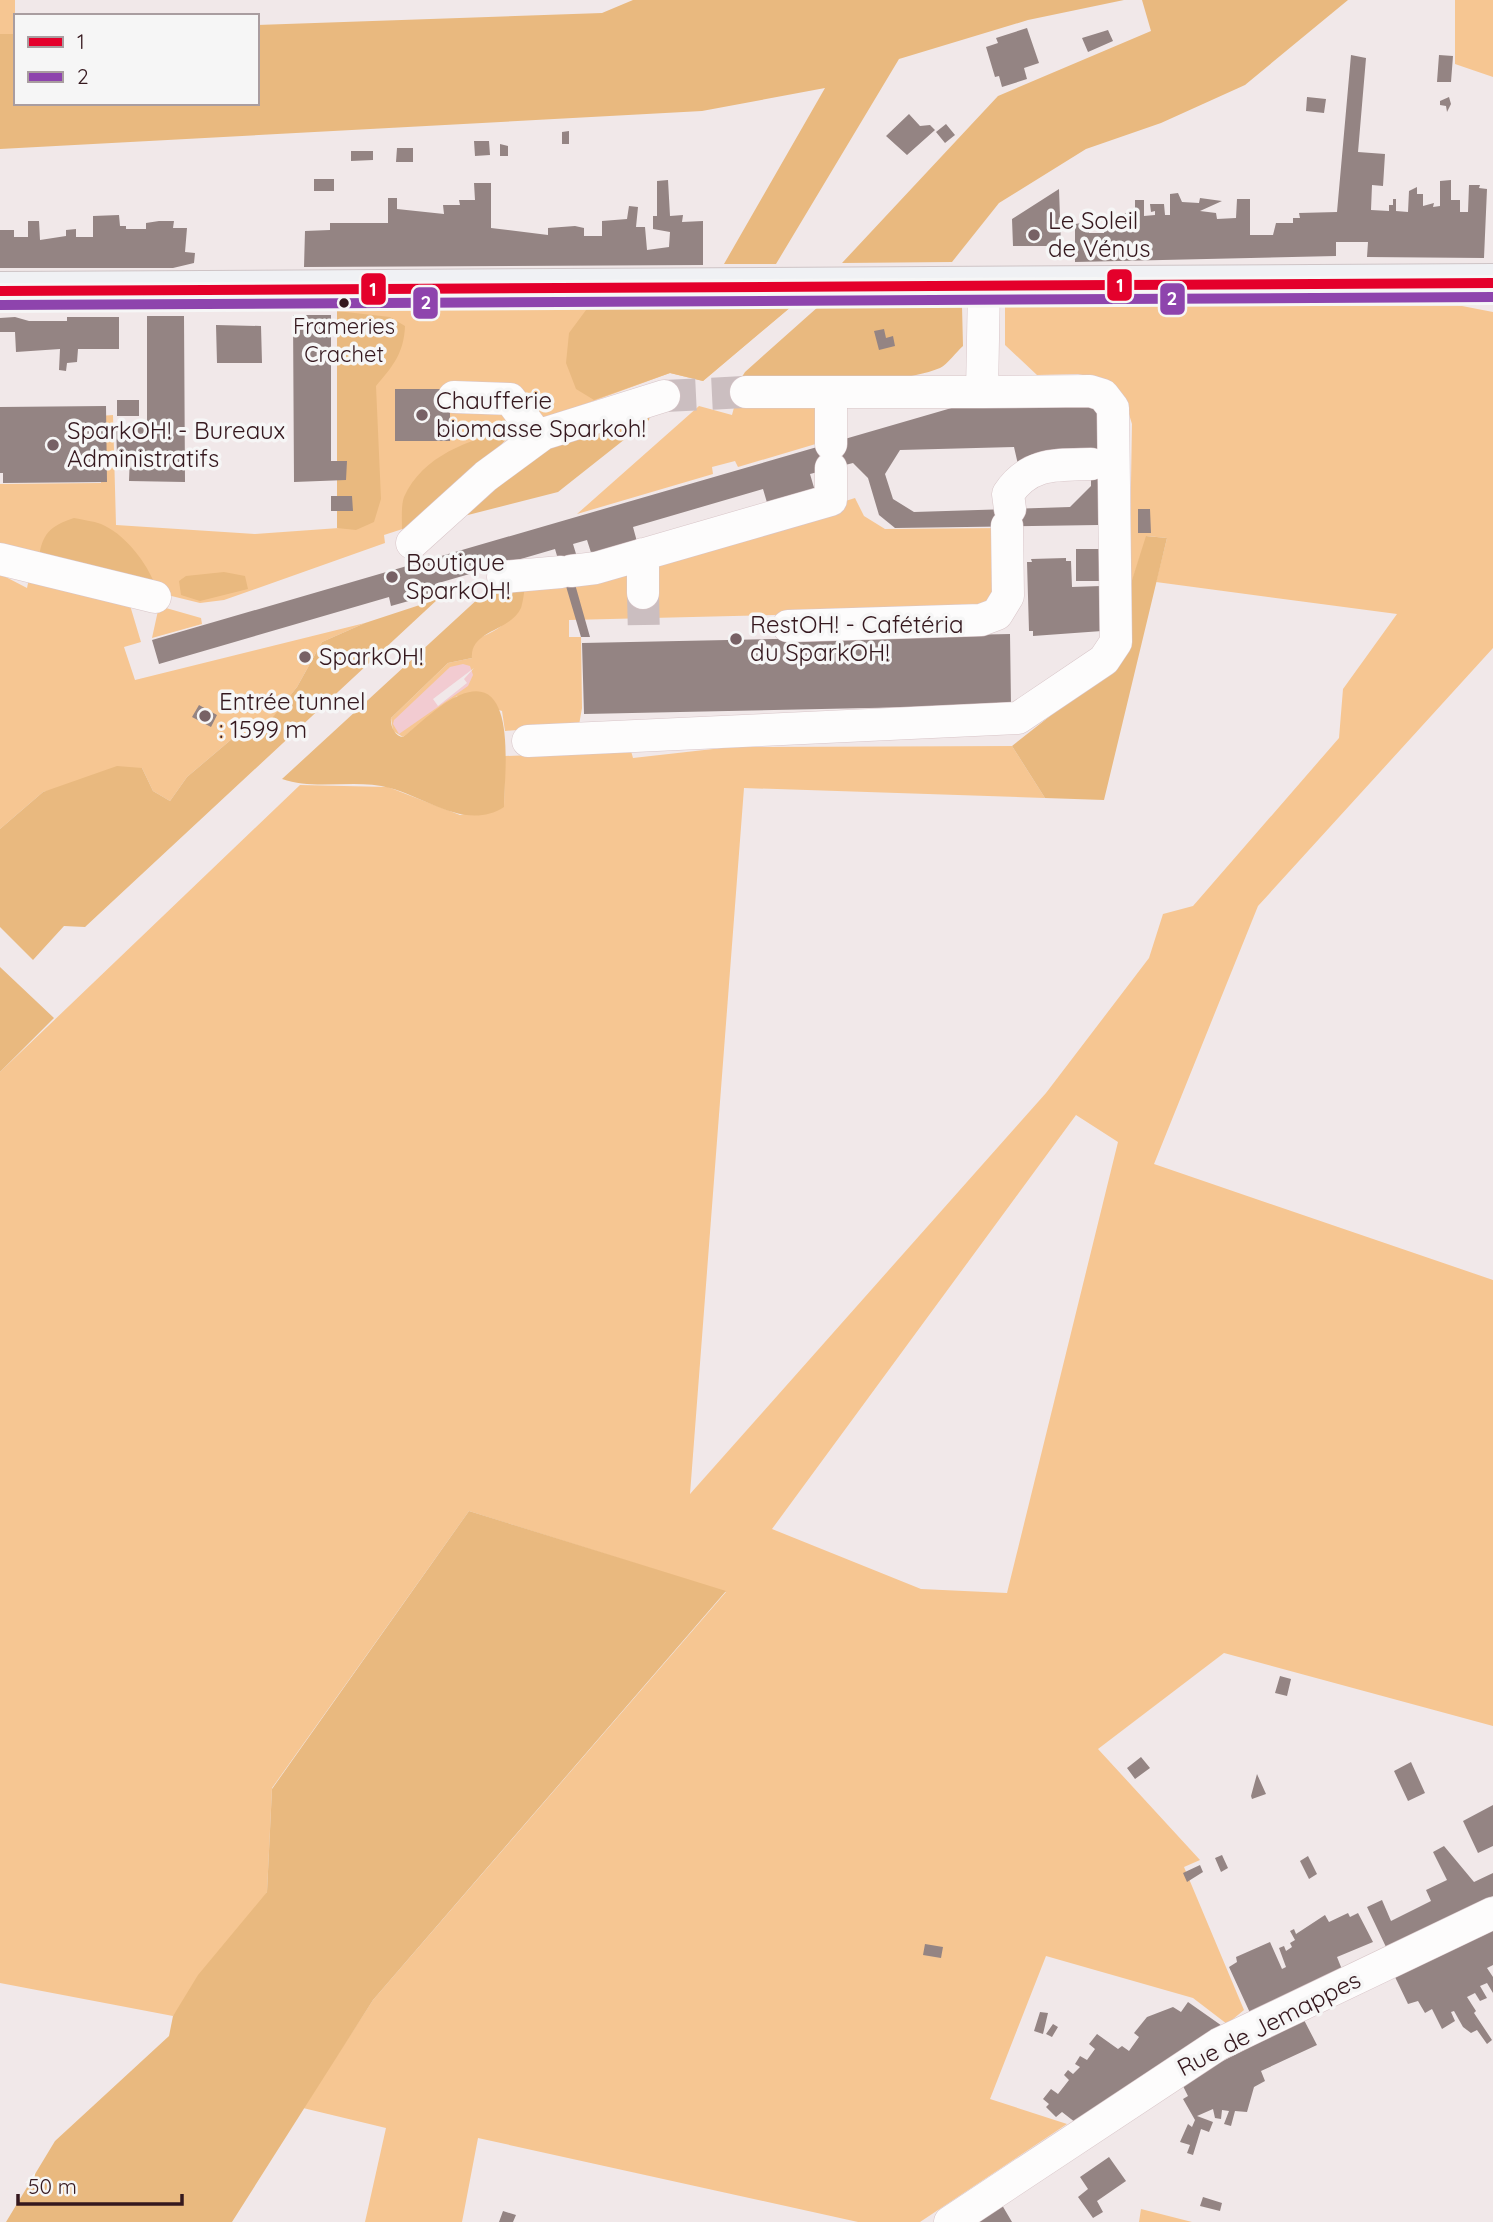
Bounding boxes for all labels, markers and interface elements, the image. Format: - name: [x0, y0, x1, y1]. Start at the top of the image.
- legend: [14, 14, 259, 105]
- text: 1: [77, 28, 85, 54]
- text: 2: [77, 63, 89, 89]
- place label: Le Soleil de Vénus: [1048, 205, 1150, 263]
- marker: Le Soleil de Vénus: [1026, 227, 1042, 243]
- line badge: 1: [1106, 268, 1133, 302]
- line badge: 1: [360, 272, 387, 306]
- text: 1: [1116, 273, 1124, 297]
- text: 1: [369, 277, 377, 301]
- line badge: 2: [1159, 282, 1186, 316]
- line badge: 2: [412, 286, 439, 320]
- text: 2: [1167, 286, 1177, 310]
- text: 2: [421, 290, 431, 314]
- marker: Frameries Crachet: [337, 296, 351, 310]
- place label: Frameries Crachet: [293, 312, 395, 368]
- place label: Chaufferie biomasse Sparkoh!: [436, 385, 646, 443]
- marker: Chaufferie biomasse Sparkoh!: [414, 407, 430, 423]
- place label: SparkOH! - Bureaux Administratifs: [67, 415, 285, 473]
- marker: SparkOH! - Bureaux Administratifs: [45, 437, 61, 453]
- place label: Boutique SparkOH!: [406, 547, 511, 605]
- marker: Boutique SparkOH!: [384, 569, 400, 585]
- place label: RestOH! - Cafétéria du SparkOH!: [750, 609, 964, 667]
- marker: RestOH! - Cafétéria du SparkOH!: [728, 631, 744, 647]
- place label: SparkOH!: [319, 641, 424, 671]
- marker: SparkOH!: [297, 649, 313, 665]
- place label: Entrée tunnel : 1599 m: [219, 686, 366, 744]
- marker: Entrée tunnel : 1599 m: [197, 708, 213, 724]
- street label: Rue de Jemappes: [1172, 1964, 1365, 2082]
- scale bar: [18, 2162, 182, 2206]
- text: 50 m: [28, 2173, 77, 2199]

